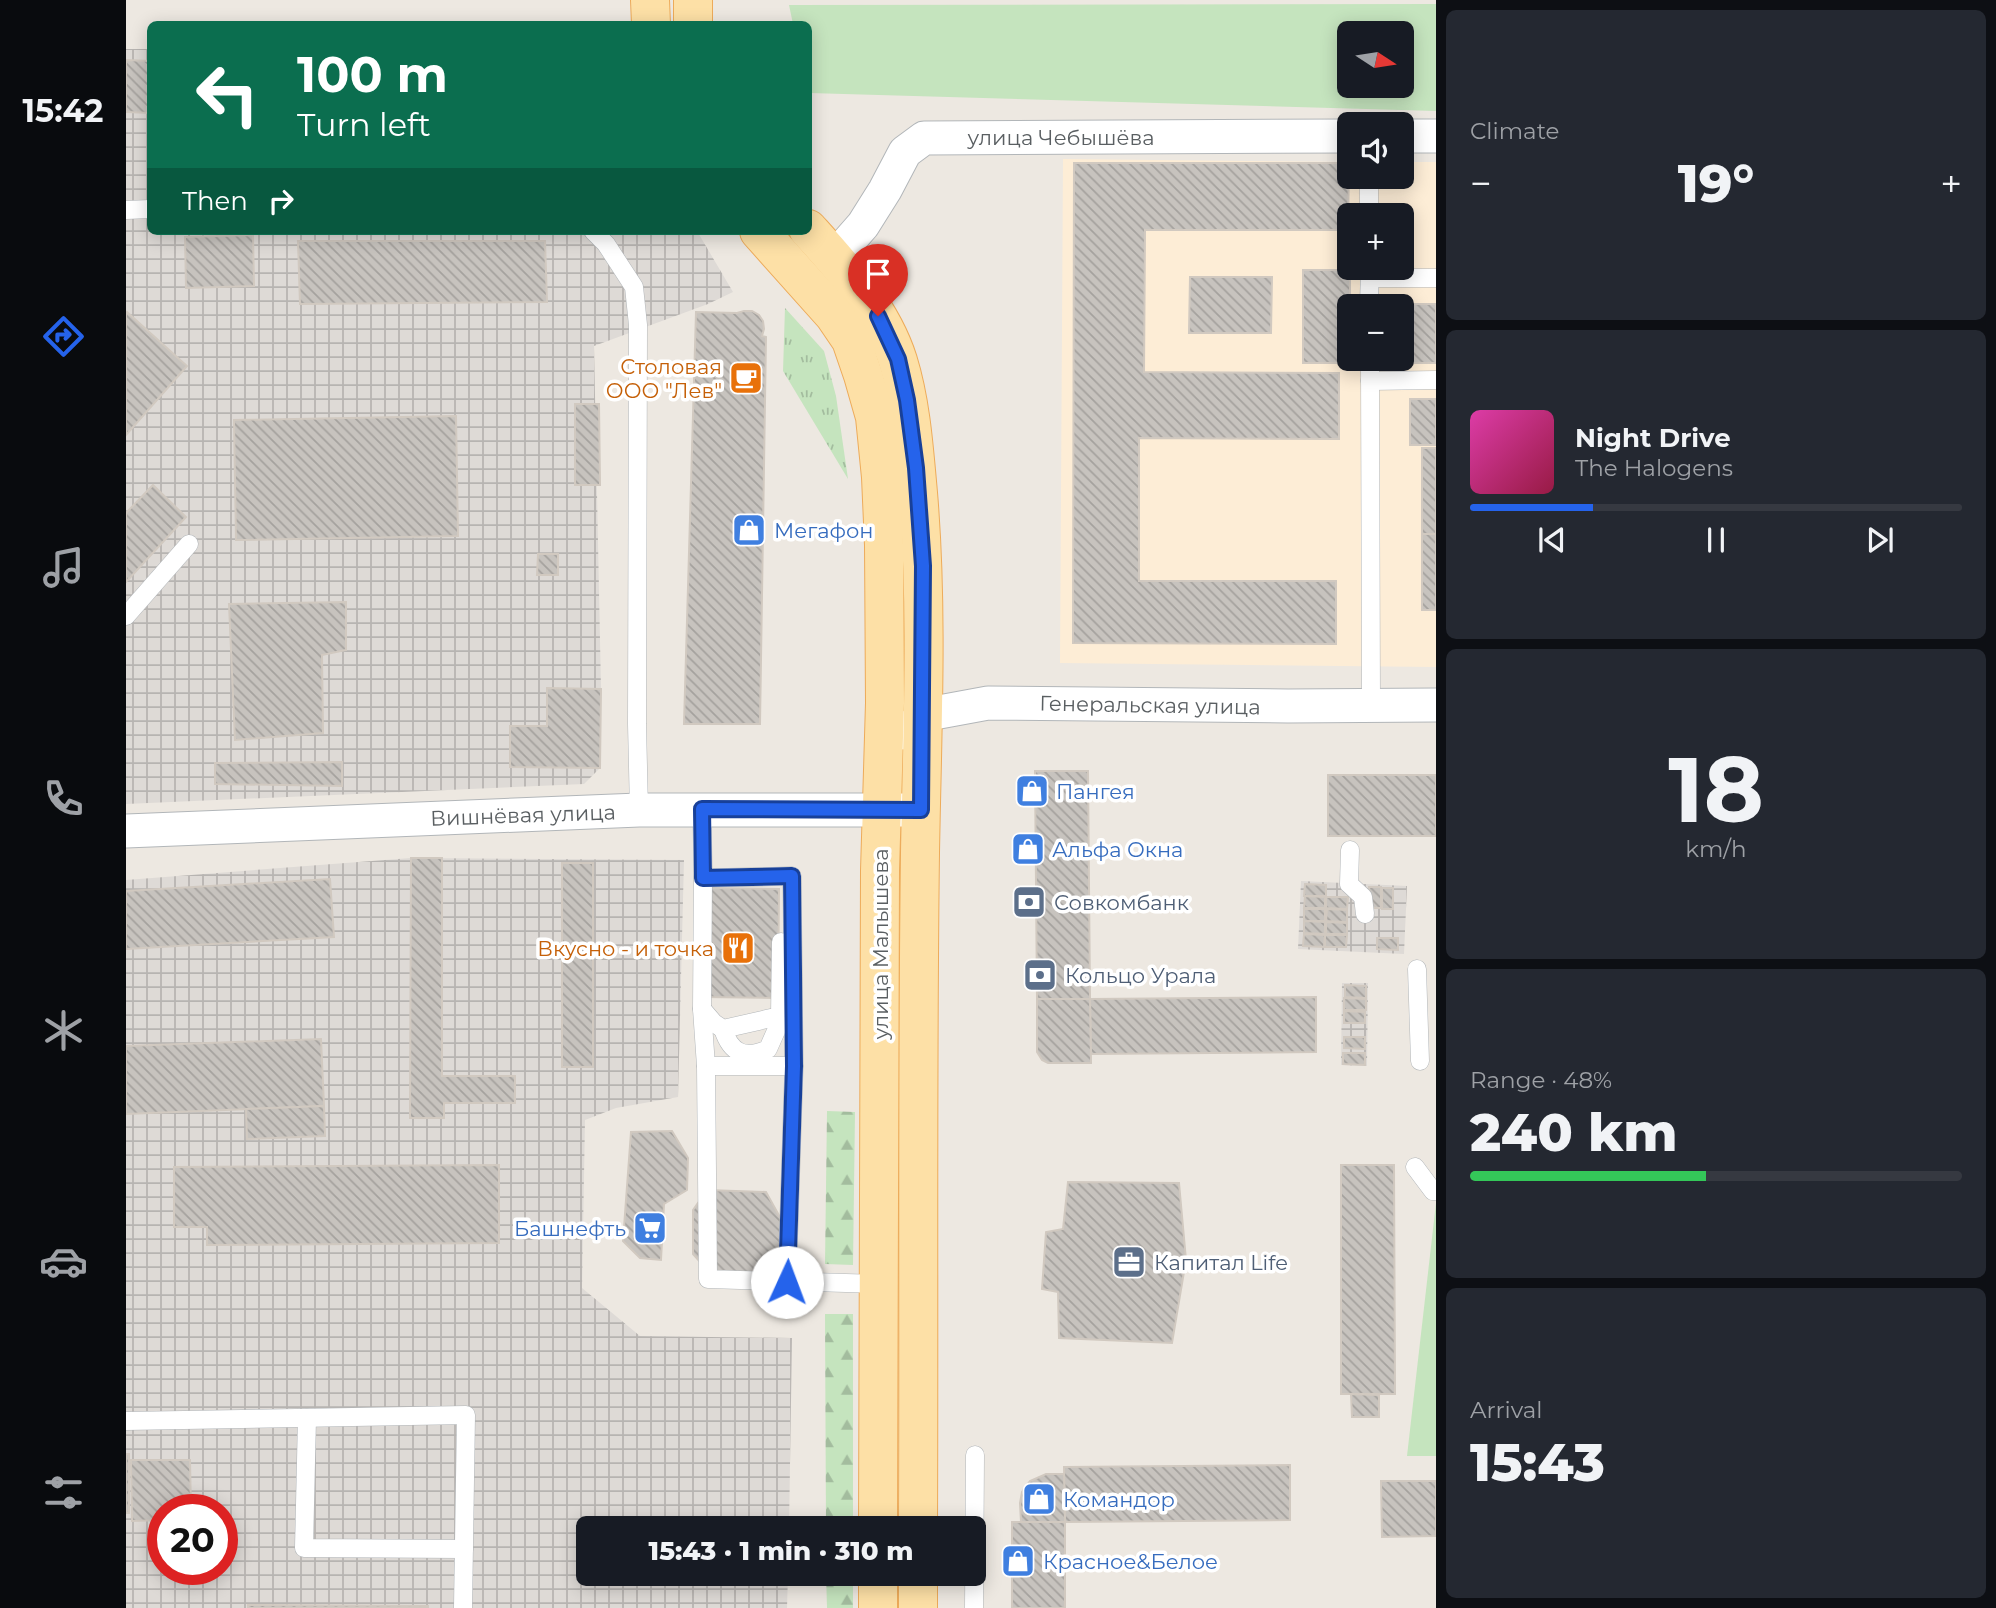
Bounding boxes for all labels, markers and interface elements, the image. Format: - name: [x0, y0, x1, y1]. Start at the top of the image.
- north arrow: [1337, 21, 1414, 98]
- map controls: [1337, 21, 1414, 371]
- text: 100 m: [297, 45, 448, 104]
- icon: left: [182, 49, 273, 140]
- text: 15:42: [23, 91, 103, 130]
- text: Turn left: [297, 105, 431, 144]
- button: sound: [1337, 112, 1414, 189]
- text: Climate: [1470, 117, 1559, 145]
- street label: улица Чебышёва: [967, 125, 1154, 150]
- text: 19°: [1678, 152, 1754, 215]
- text: −: [1470, 160, 1492, 207]
- text: +: [1940, 160, 1962, 207]
- icon: right: [262, 182, 300, 220]
- text: Then: [182, 185, 248, 217]
- button: +: [1337, 203, 1414, 280]
- pin: [848, 244, 908, 316]
- icon: arrive: [859, 255, 897, 293]
- button: −: [1337, 294, 1414, 371]
- icon: directions: [39, 312, 88, 361]
- place label: Столовая ООО "Лев": [606, 354, 722, 403]
- cafe icon: Столовая ООО "Лев": [727, 359, 765, 397]
- text: Night Drive: [1575, 422, 1731, 454]
- text: The Halogens: [1575, 454, 1733, 482]
- shop icon: Мегафон: [730, 511, 768, 549]
- place label: Мегафон: [774, 518, 873, 543]
- icon: previous: [1533, 521, 1571, 559]
- icon: pause: [1697, 521, 1735, 559]
- icon: next: [1861, 521, 1899, 559]
- icon: music: [39, 543, 88, 592]
- street label: Генеральская улица: [1039, 691, 1261, 719]
- text: 18: [1668, 734, 1764, 845]
- shop icon: Пангея: [1013, 772, 1051, 810]
- icon: phone: [39, 774, 88, 823]
- place label: Пангея: [1056, 779, 1135, 804]
- street label: Вишнёвая улица: [430, 799, 616, 831]
- shop icon: Альфа Окна: [1009, 830, 1047, 868]
- text: km/h: [1685, 835, 1747, 863]
- place label: Альфа Окна: [1052, 837, 1183, 862]
- street label: улица Малышева: [868, 849, 893, 1040]
- bank icon: Совкомбанк: [1010, 883, 1048, 921]
- place label: Совкомбанк: [1054, 890, 1189, 915]
- restaurant icon: Вкусно - и точка: [719, 929, 757, 967]
- place label: Вкусно - и точка: [537, 936, 714, 961]
- bank icon: Кольцо Урала: [1021, 956, 1059, 994]
- place label: Кольцо Урала: [1065, 963, 1216, 988]
- icon: climate: [39, 1006, 88, 1055]
- text: Range · 48%: [1470, 1066, 1612, 1094]
- text: 240 km: [1470, 1101, 1677, 1164]
- supermarket icon: Башнефть: [631, 1209, 669, 1247]
- place label: Башнефть: [514, 1216, 626, 1241]
- icon: car: [39, 1237, 88, 1286]
- office icon: Капитал Life: [1110, 1243, 1148, 1281]
- position arrow: [750, 1245, 824, 1319]
- place label: Капитал Life: [1154, 1250, 1288, 1275]
- text: Arrival: [1470, 1396, 1543, 1424]
- text: 15:43: [1470, 1431, 1605, 1494]
- icon: filters: [39, 1468, 88, 1517]
- shop icon: Командор: [1020, 1480, 1058, 1518]
- place label: Командор: [1063, 1487, 1175, 1512]
- speed limit sign: 20: [147, 1494, 238, 1585]
- text: 15:43 · 1 min · 310 m: [649, 1535, 913, 1567]
- shop icon: Красное&Белое: [999, 1542, 1037, 1580]
- place label: Красное&Белое: [1043, 1549, 1218, 1574]

